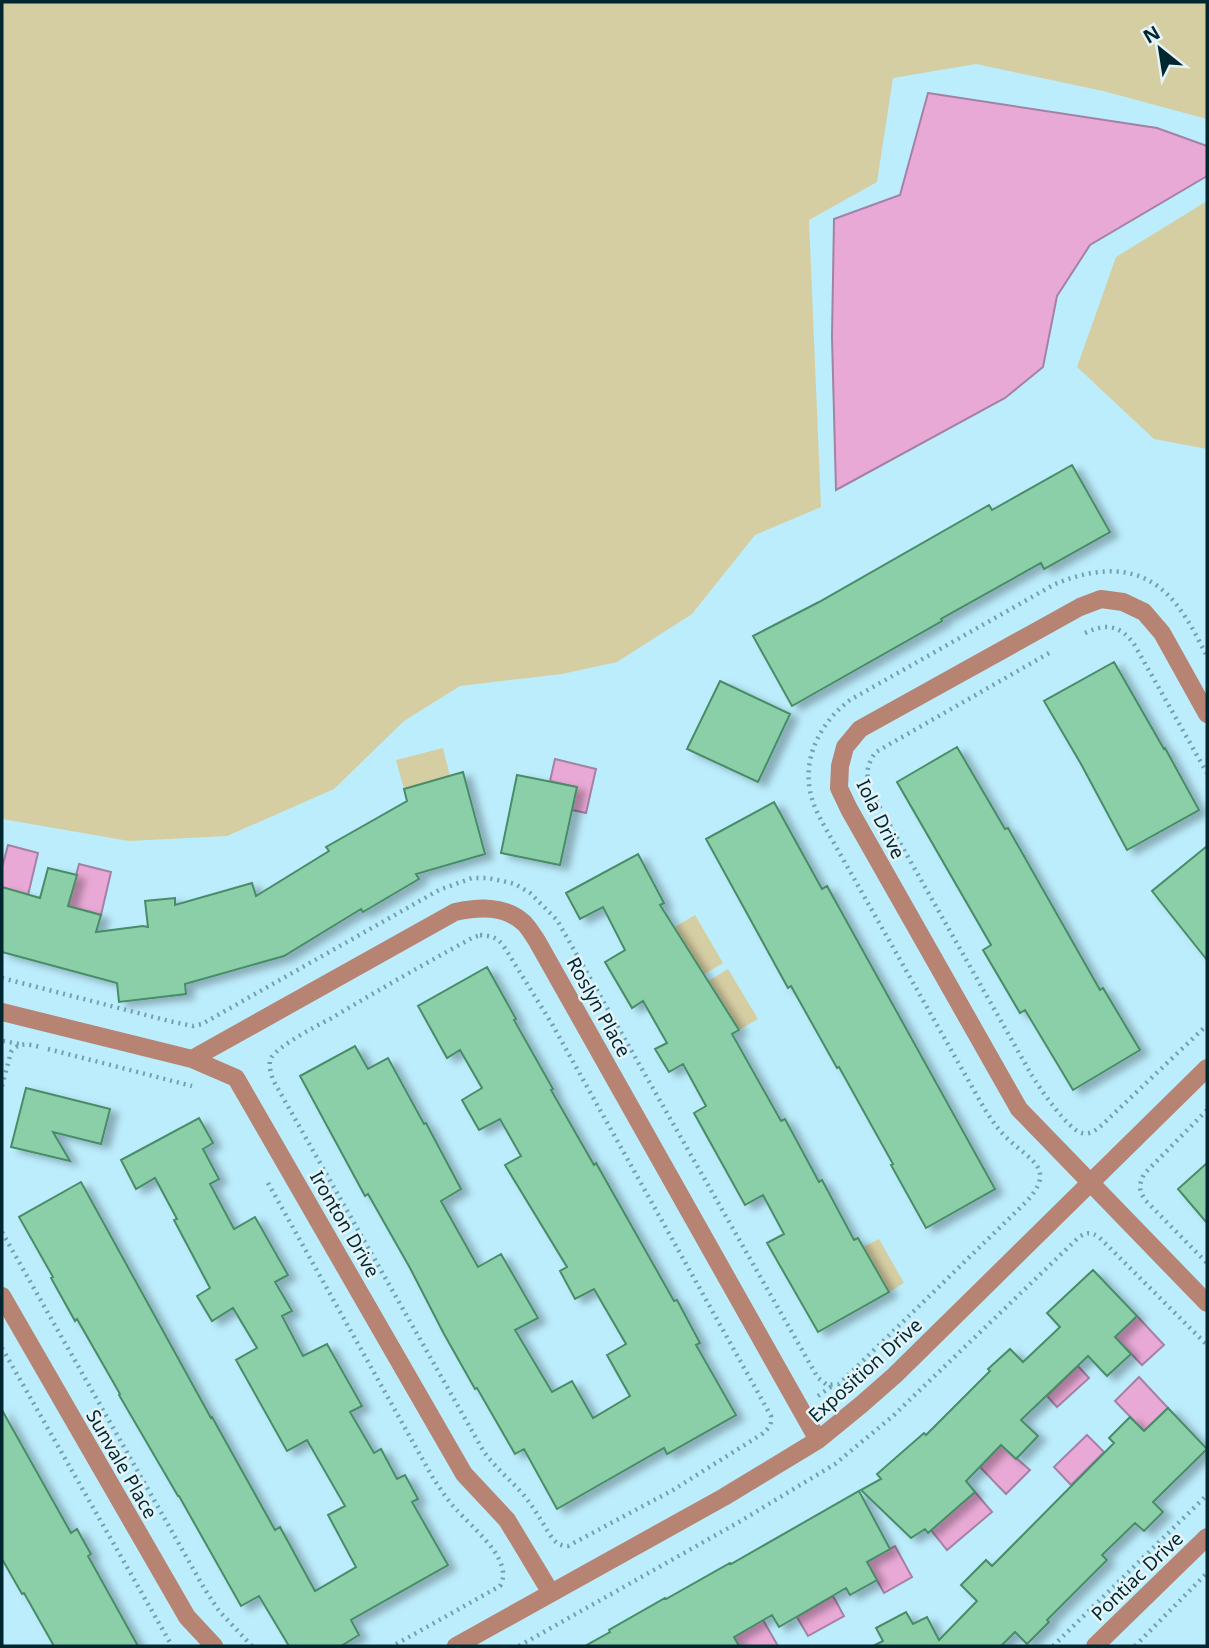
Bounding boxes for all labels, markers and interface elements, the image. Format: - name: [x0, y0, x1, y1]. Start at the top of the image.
- north arrow: [1125, 14, 1195, 84]
- text: N: [1138, 19, 1165, 49]
- street label: Iola Drive: [851, 775, 911, 863]
- street label: Roslyn Place: [561, 952, 637, 1062]
- street label: Ironton Drive: [304, 1166, 386, 1282]
- street label: Exposition Drive: [803, 1312, 927, 1428]
- street label: Sunvale Place: [80, 1405, 164, 1523]
- street label: Pontiac Drive: [1085, 1526, 1189, 1626]

